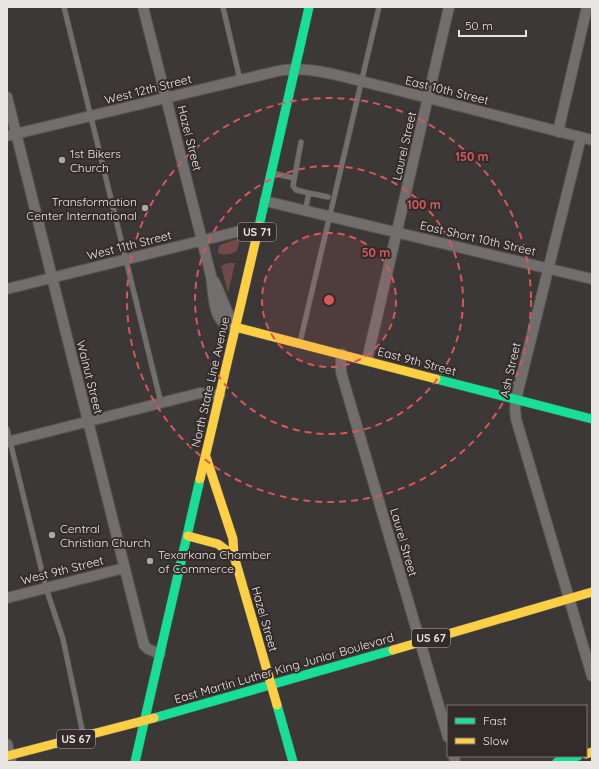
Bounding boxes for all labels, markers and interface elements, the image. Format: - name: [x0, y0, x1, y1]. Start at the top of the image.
- scale bar: [459, 12, 526, 38]
- text: 50 m: [465, 18, 493, 33]
- street label: West 12th Street: [103, 71, 193, 107]
- street label: East 10th Street: [404, 72, 490, 108]
- street label: Hazel Street: [175, 104, 205, 172]
- street label: Laurel Street: [389, 110, 419, 182]
- place label: 1st Bikers Church: [70, 146, 121, 175]
- text: 150 m: [455, 149, 489, 164]
- marker: 1st Bikers Church: [57, 155, 67, 165]
- place label: Transformation Center International: [26, 194, 137, 223]
- text: 100 m: [407, 197, 441, 212]
- marker: Transformation Center International: [140, 203, 150, 213]
- street label: East Short 10th Street: [419, 217, 537, 259]
- road number: US 71: [238, 223, 276, 241]
- street label: West 11th Street: [85, 227, 173, 263]
- text: 50 m: [362, 245, 390, 260]
- centre of rings: [322, 293, 336, 307]
- street label: North State Line Avenue: [188, 315, 232, 449]
- street label: Walnut Street: [74, 339, 106, 415]
- street label: Ash Street: [496, 341, 524, 399]
- street label: East 9th Street: [376, 343, 458, 379]
- street label: Laurel Street: [387, 506, 421, 578]
- place label: Central Christian Church: [60, 521, 150, 550]
- marker: Central Christian Church: [47, 530, 57, 540]
- place label: Texarkana Chamber of Commerce: [158, 547, 271, 576]
- street label: West 9th Street: [19, 552, 105, 588]
- marker: Texarkana Chamber of Commerce: [145, 556, 155, 566]
- street label: Hazel Street: [249, 585, 281, 653]
- street label: East Martin Luther King Junior Boulevard: [173, 629, 395, 707]
- road number: US 67: [412, 629, 450, 647]
- legend: [447, 705, 587, 757]
- text: Fast: [483, 713, 507, 728]
- road number: US 67: [57, 730, 95, 748]
- text: Slow: [483, 733, 509, 748]

